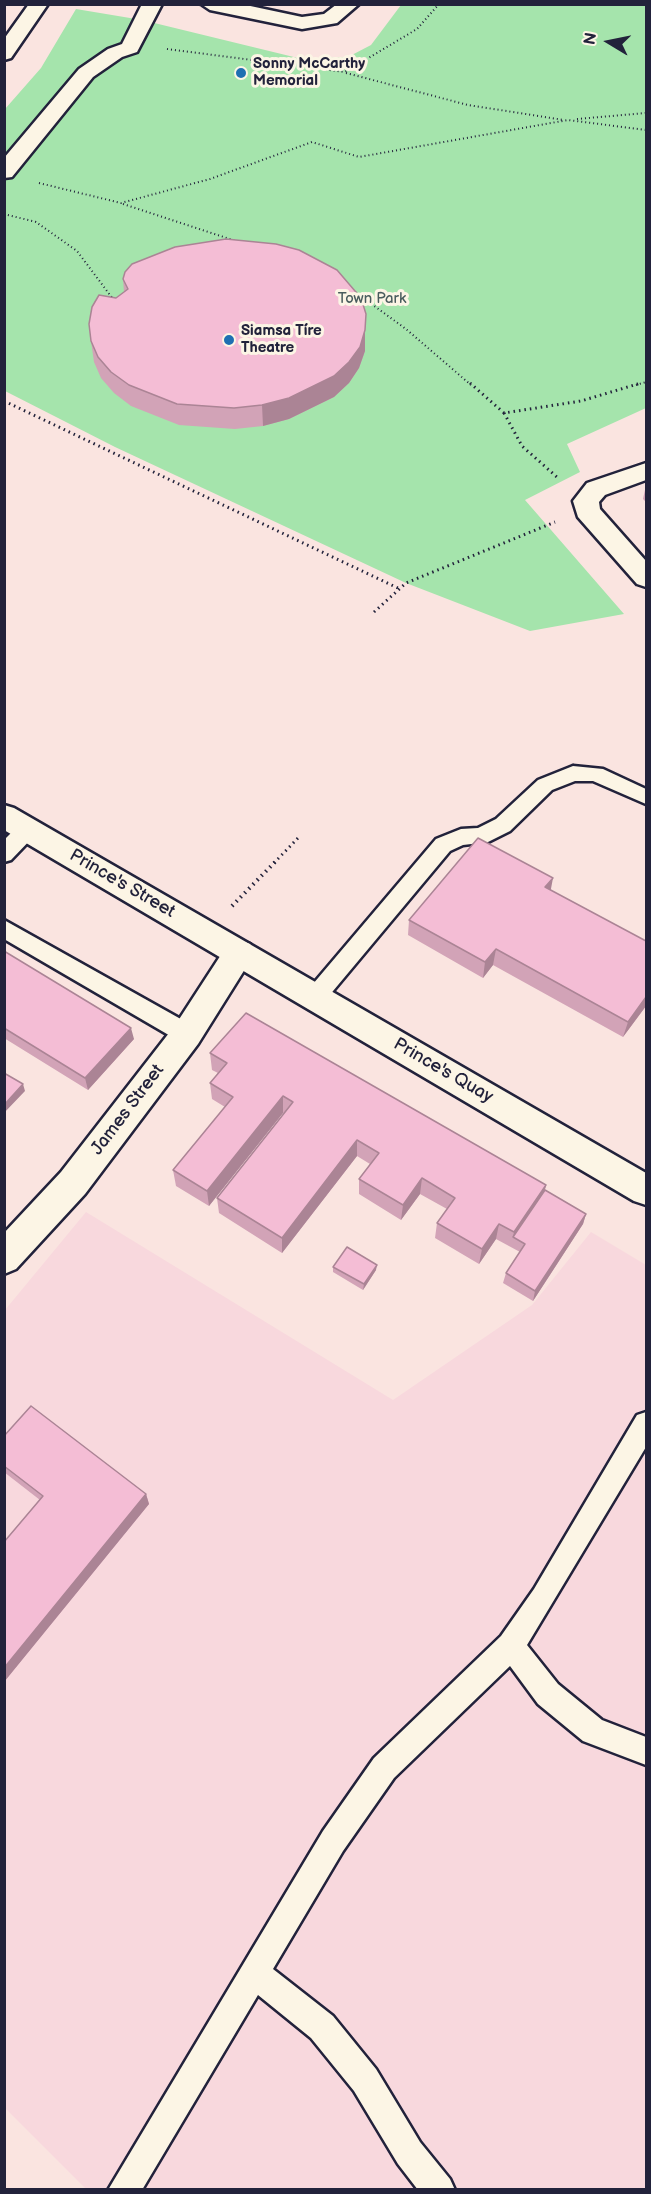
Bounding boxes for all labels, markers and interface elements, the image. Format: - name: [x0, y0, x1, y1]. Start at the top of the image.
- north arrow: [579, 12, 639, 72]
- text: N: [580, 31, 601, 46]
- place label: Sonny McCarthy Memorial: [253, 55, 365, 90]
- marker: Sonny McCarthy Memorial: [234, 66, 248, 80]
- park label: Town Park: [338, 290, 406, 308]
- place label: Siamsa Tíre Theatre: [241, 322, 322, 357]
- marker: Siamsa Tíre Theatre: [222, 333, 236, 347]
- street label: Prince's Street: [65, 845, 179, 923]
- street label: Prince's Quay: [389, 1034, 497, 1108]
- street label: James Street: [87, 1060, 169, 1160]

